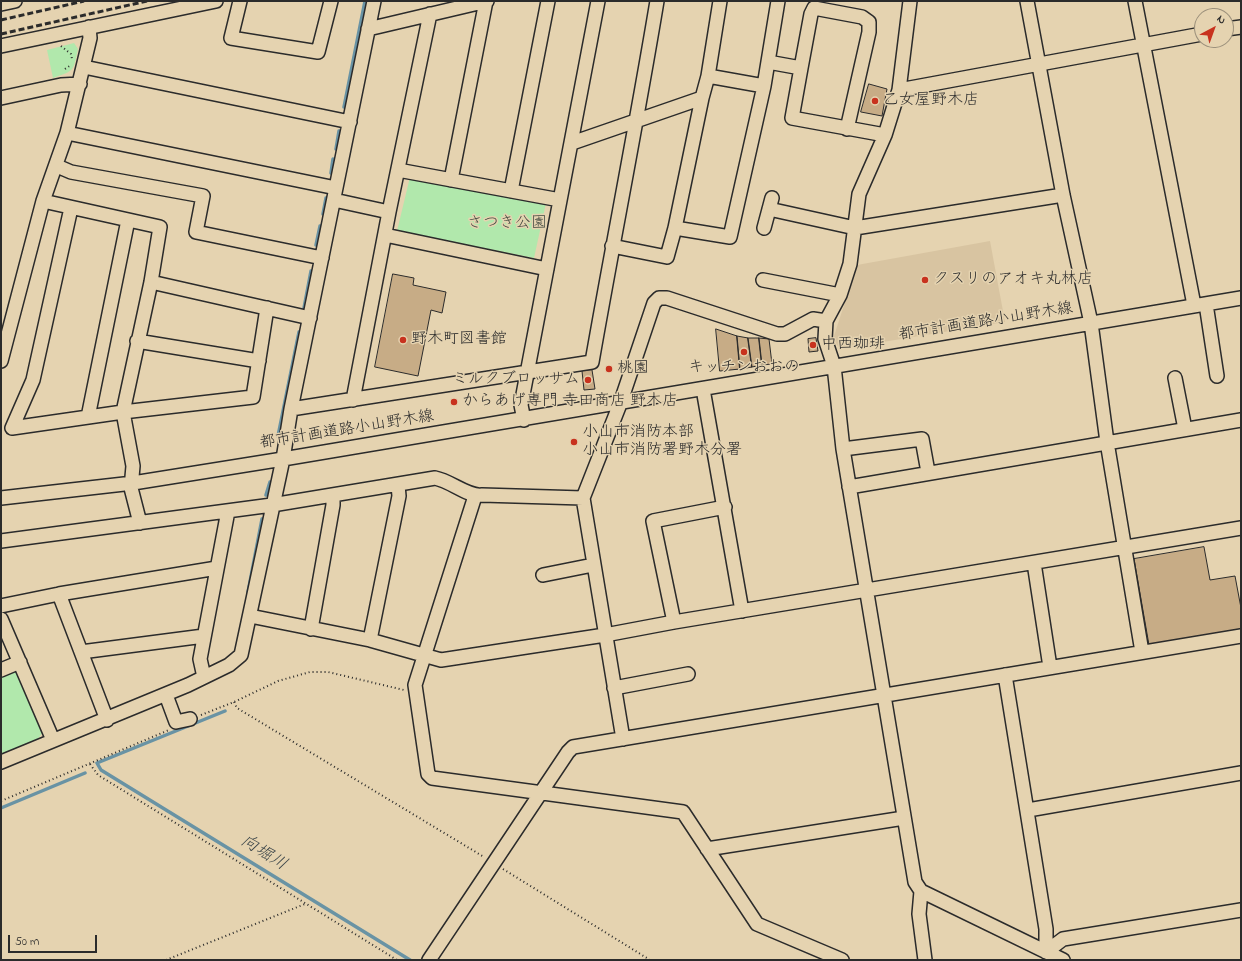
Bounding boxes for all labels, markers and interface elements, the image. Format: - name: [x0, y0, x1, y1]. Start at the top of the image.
- north arrow: [1194, 8, 1234, 48]
- text: N: [1213, 11, 1229, 28]
- place label: 乙女屋野木店: [883, 91, 979, 111]
- marker: 乙女屋野木店: [870, 96, 880, 106]
- park label: さつき公園: [467, 214, 547, 234]
- place label: クスリのアオキ丸林店: [933, 270, 1093, 290]
- marker: クスリのアオキ丸林店: [920, 275, 930, 285]
- street label: 都市計画道路小山野木線: [898, 300, 1074, 346]
- place label: 野木町図書館: [411, 330, 507, 350]
- marker: 野木町図書館: [398, 335, 408, 345]
- place label: 中西珈琲: [821, 335, 885, 355]
- marker: 中西珈琲: [808, 340, 818, 350]
- marker: キッチンおおの: [739, 347, 749, 357]
- place label: キッチンおおの: [688, 358, 800, 378]
- place label: 桃園: [617, 359, 649, 379]
- marker: 桃園: [604, 364, 614, 374]
- place label: ミルクブロッサム: [452, 370, 580, 390]
- marker: ミルクブロッサム: [583, 375, 593, 385]
- place label: からあげ専門 寺田商店 野木店: [462, 392, 678, 412]
- marker: からあげ専門 寺田商店 野木店: [449, 397, 459, 407]
- street label: 都市計画道路小山野木線: [259, 408, 435, 454]
- place label: 小山市消防本部 小山市消防署野木分署: [582, 423, 742, 461]
- marker: 小山市消防本部 小山市消防署野木分署: [569, 437, 579, 447]
- water label: 向堀川: [236, 832, 290, 876]
- scale bar: [10, 927, 99, 953]
- text: 50 m: [15, 933, 39, 951]

